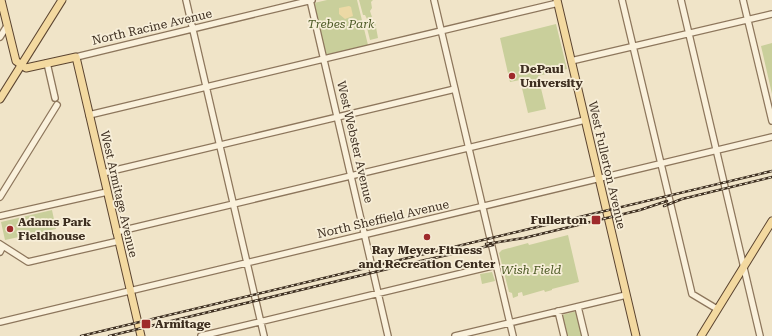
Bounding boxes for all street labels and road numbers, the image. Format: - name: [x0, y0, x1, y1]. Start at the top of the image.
- street label: North Racine Avenue: [91, 6, 214, 48]
- street label: West Webster Avenue: [334, 80, 376, 205]
- street label: West Fullerton Avenue: [585, 100, 629, 231]
- street label: West Armitage Avenue: [98, 129, 140, 259]
- street label: North Sheffield Avenue: [316, 197, 451, 241]

